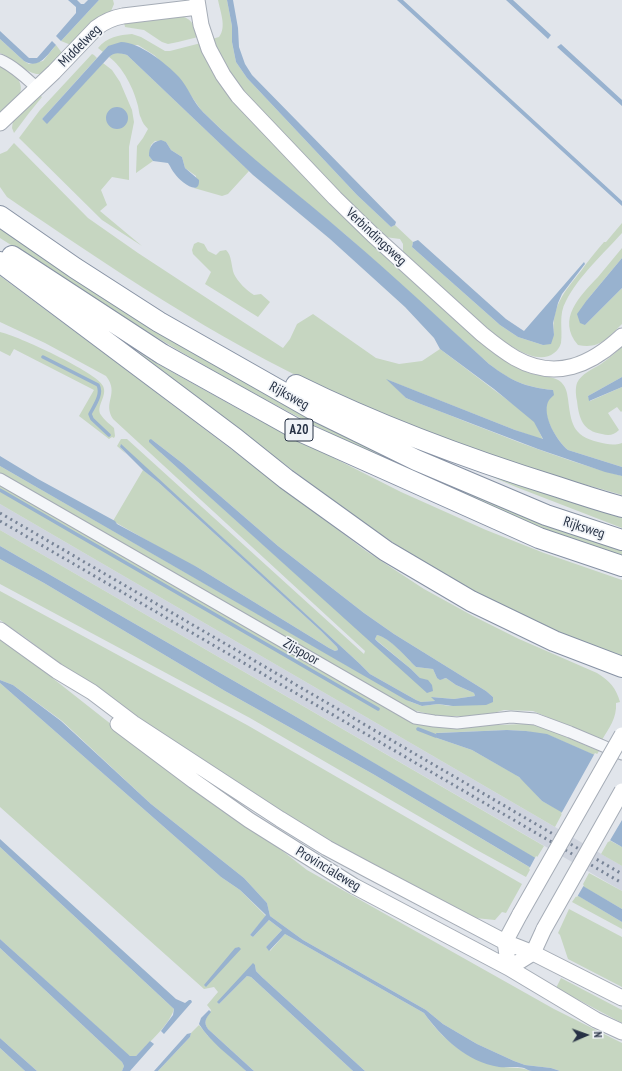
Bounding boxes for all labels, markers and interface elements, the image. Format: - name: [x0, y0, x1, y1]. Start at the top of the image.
- street label: Middelweg: [55, 21, 105, 71]
- street label: Verbindingsweg: [342, 205, 410, 269]
- street label: Rijksweg: [266, 378, 312, 414]
- road number: A20: [285, 419, 313, 441]
- street label: Rijksweg: [561, 513, 607, 543]
- street label: Zijspoor: [280, 635, 322, 669]
- street label: Provincialeweg: [293, 843, 363, 895]
- north arrow: [566, 1015, 606, 1055]
- text: N: [591, 1031, 605, 1038]

